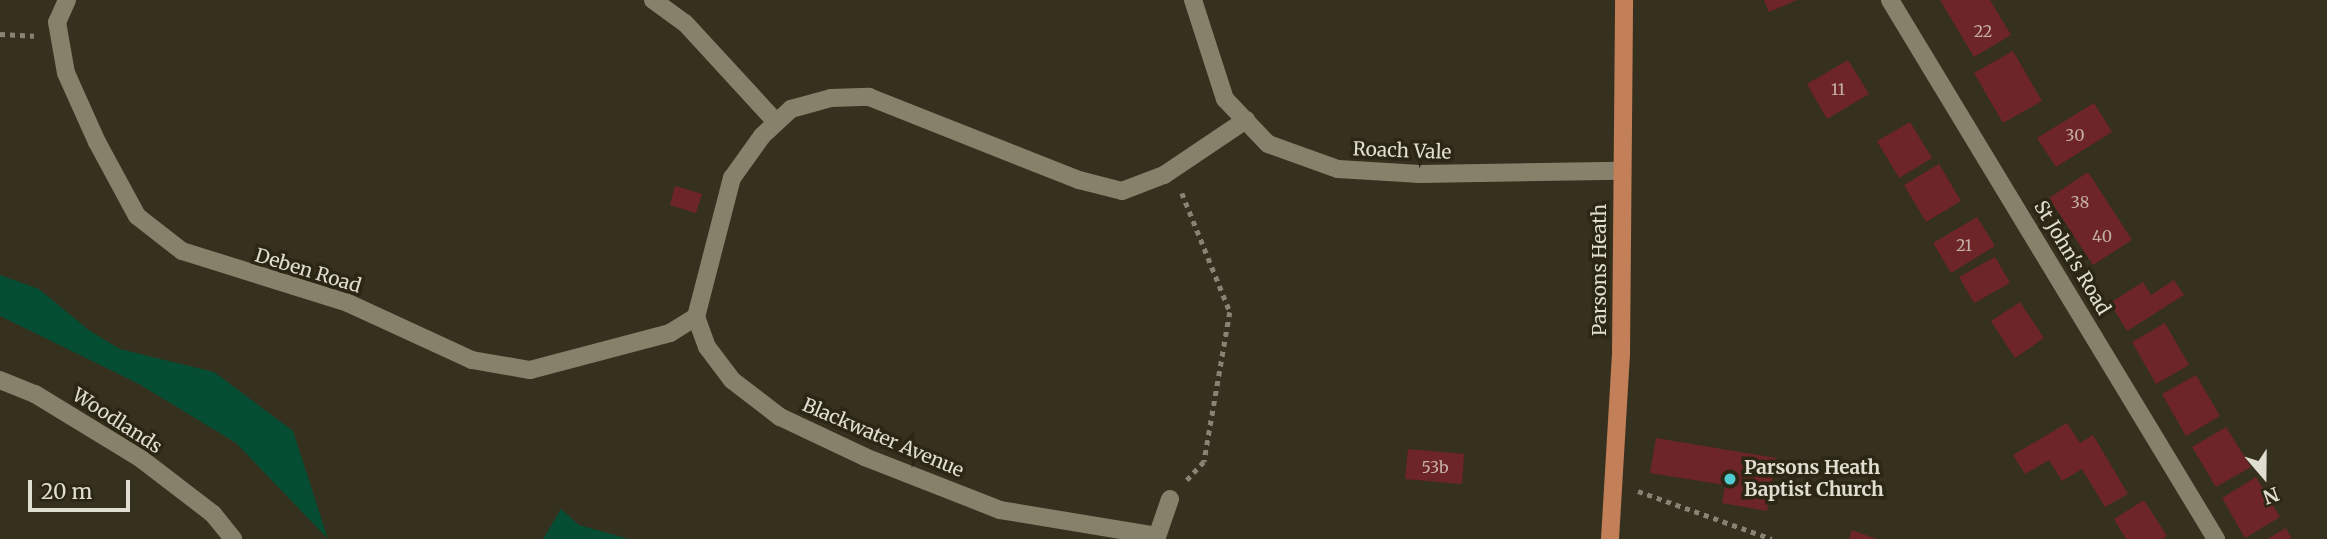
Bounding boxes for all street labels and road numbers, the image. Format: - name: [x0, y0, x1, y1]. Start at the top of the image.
- street label: Roach Vale: [1352, 138, 1452, 164]
- street label: St John's Road: [2029, 197, 2115, 319]
- street label: Parsons Heath: [1589, 204, 1611, 336]
- street label: Deben Road: [252, 244, 364, 298]
- street label: Woodlands: [68, 384, 166, 458]
- street label: Blackwater Avenue: [799, 394, 967, 482]

